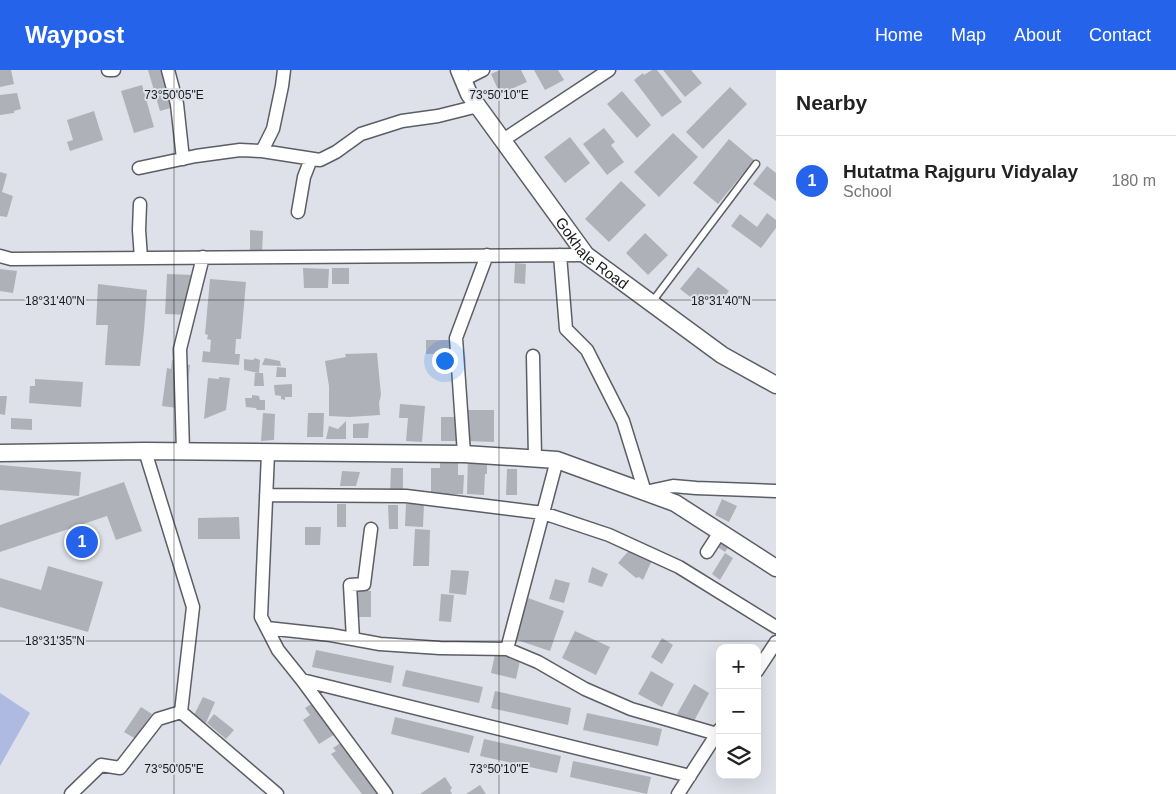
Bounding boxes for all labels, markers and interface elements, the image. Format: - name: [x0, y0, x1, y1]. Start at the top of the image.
- text: Waypost: [25, 21, 124, 48]
- text: Home: [875, 25, 923, 45]
- text: Map: [951, 25, 986, 45]
- text: About: [1014, 25, 1061, 45]
- text: Contact: [1089, 25, 1151, 45]
- text: 73°50'05"E: [144, 88, 204, 102]
- text: 73°50'10"E: [469, 88, 529, 102]
- text: Nearby: [796, 91, 867, 114]
- text: Hutatma Rajguru Vidyalay: [843, 161, 1078, 182]
- text: 1: [808, 172, 816, 189]
- text: 180 m: [1112, 172, 1156, 189]
- text: School: [843, 183, 892, 200]
- street label: Gokhale Road: [553, 214, 632, 292]
- text: 18°31'40"N: [25, 294, 85, 308]
- text: 18°31'40"N: [691, 294, 751, 308]
- your location: [432, 348, 458, 374]
- pin: 1: [66, 523, 98, 561]
- text: 18°31'35"N: [25, 634, 85, 648]
- map controls: [716, 644, 761, 779]
- button: +: [716, 644, 761, 689]
- button: −: [716, 689, 761, 734]
- button: layers: [716, 734, 761, 779]
- text: 73°50'05"E: [144, 762, 204, 776]
- text: 73°50'10"E: [469, 762, 529, 776]

